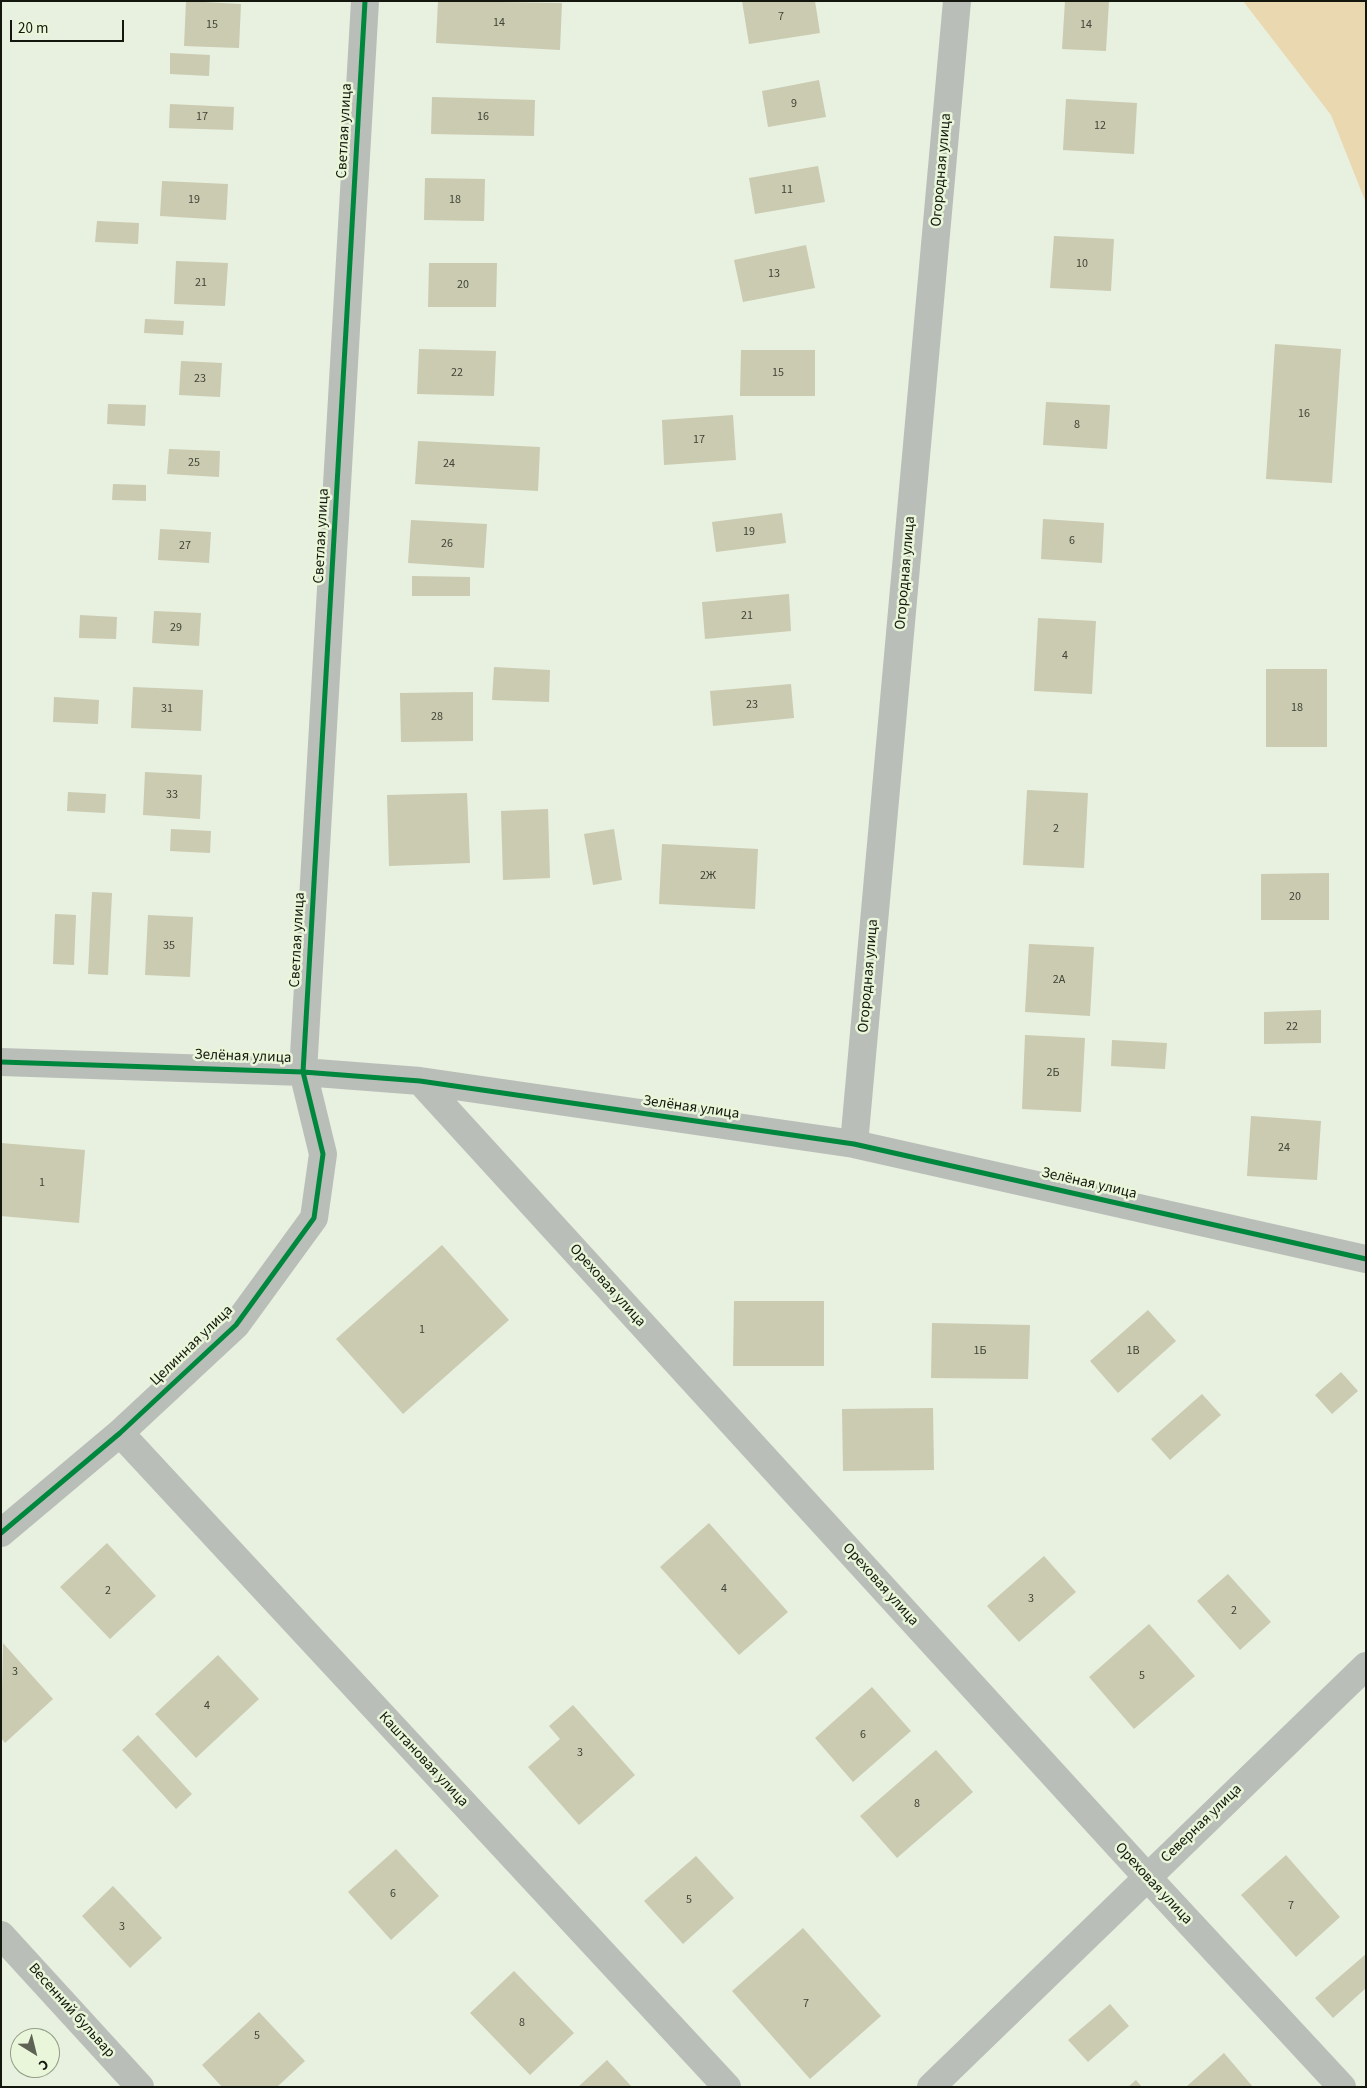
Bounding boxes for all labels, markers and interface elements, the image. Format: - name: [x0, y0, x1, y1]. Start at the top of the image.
- scale bar: [12, 10, 126, 42]
- house number: 7: [778, 10, 784, 24]
- house number: 14: [493, 16, 505, 30]
- text: 20 m: [18, 18, 48, 39]
- house number: 15: [206, 18, 218, 32]
- house number: 14: [1080, 18, 1092, 32]
- street label: Светлая улица: [334, 83, 356, 179]
- house number: 9: [791, 97, 797, 111]
- house number: 17: [196, 110, 208, 124]
- house number: 16: [477, 110, 489, 124]
- street label: Огородная улица: [928, 112, 956, 228]
- house number: 12: [1094, 119, 1106, 133]
- house number: 11: [781, 183, 793, 197]
- house number: 19: [188, 193, 200, 207]
- house number: 18: [449, 193, 461, 207]
- house number: 10: [1076, 257, 1088, 271]
- house number: 13: [768, 267, 780, 281]
- house number: 21: [195, 276, 207, 290]
- house number: 20: [457, 278, 469, 292]
- house number: 22: [451, 366, 463, 380]
- house number: 15: [772, 366, 784, 380]
- house number: 23: [194, 372, 206, 386]
- house number: 16: [1298, 407, 1310, 421]
- house number: 8: [1074, 418, 1080, 432]
- house number: 17: [693, 433, 705, 447]
- house number: 25: [188, 456, 200, 470]
- house number: 24: [443, 457, 455, 471]
- street label: Светлая улица: [311, 488, 333, 584]
- street label: Огородная улица: [892, 515, 920, 631]
- house number: 19: [743, 525, 755, 539]
- house number: 6: [1069, 534, 1075, 548]
- house number: 26: [441, 537, 453, 551]
- house number: 27: [179, 539, 191, 553]
- house number: 21: [741, 609, 753, 623]
- house number: 29: [170, 621, 182, 635]
- house number: 4: [1062, 649, 1068, 663]
- house number: 23: [746, 698, 758, 712]
- house number: 18: [1291, 701, 1303, 715]
- house number: 31: [161, 702, 173, 716]
- house number: 28: [431, 710, 443, 724]
- house number: 33: [166, 788, 178, 802]
- house number: 2: [1053, 822, 1059, 836]
- house number: 2Ж: [700, 869, 716, 883]
- house number: 20: [1289, 890, 1301, 904]
- street label: Светлая улица: [287, 892, 309, 988]
- street label: Огородная улица: [855, 918, 883, 1034]
- house number: 35: [163, 939, 175, 953]
- house number: 2А: [1053, 973, 1065, 987]
- house number: 22: [1286, 1020, 1298, 1034]
- street label: Зелёная улица: [194, 1046, 292, 1068]
- house number: 2Б: [1047, 1066, 1059, 1080]
- street label: Зелёная улица: [642, 1092, 740, 1124]
- house number: 24: [1278, 1141, 1290, 1155]
- street label: Зелёная улица: [1040, 1164, 1138, 1204]
- house number: 1: [39, 1176, 45, 1190]
- street label: Ореховая улица: [565, 1241, 649, 1331]
- street label: Целинная улица: [147, 1302, 237, 1390]
- house number: 1: [419, 1323, 425, 1337]
- house number: 1Б: [974, 1344, 986, 1358]
- house number: 1В: [1126, 1344, 1140, 1358]
- street label: Ореховая улица: [838, 1540, 922, 1630]
- house number: 4: [721, 1582, 727, 1596]
- house number: 2: [105, 1584, 111, 1598]
- house number: 3: [1028, 1592, 1034, 1606]
- house number: 2: [1231, 1604, 1237, 1618]
- house number: 3: [12, 1665, 18, 1679]
- house number: 5: [1139, 1669, 1145, 1683]
- house number: 4: [204, 1699, 210, 1713]
- street label: Каштановая улица: [374, 1709, 472, 1811]
- house number: 6: [860, 1728, 866, 1742]
- house number: 3: [577, 1746, 583, 1760]
- street label: Северная улица: [1158, 1781, 1246, 1867]
- house number: 8: [914, 1797, 920, 1811]
- street label: Ореховая улица: [1110, 1839, 1196, 1929]
- house number: 6: [390, 1887, 396, 1901]
- house number: 5: [686, 1893, 692, 1907]
- house number: 7: [1288, 1899, 1294, 1913]
- house number: 3: [119, 1920, 125, 1934]
- street label: Весенний бульвар: [24, 1960, 118, 2062]
- house number: 7: [803, 1997, 809, 2011]
- house number: 8: [519, 2016, 525, 2030]
- north arrow: [10, 2028, 60, 2078]
- house number: 5: [254, 2029, 260, 2043]
- text: С: [34, 2054, 52, 2075]

